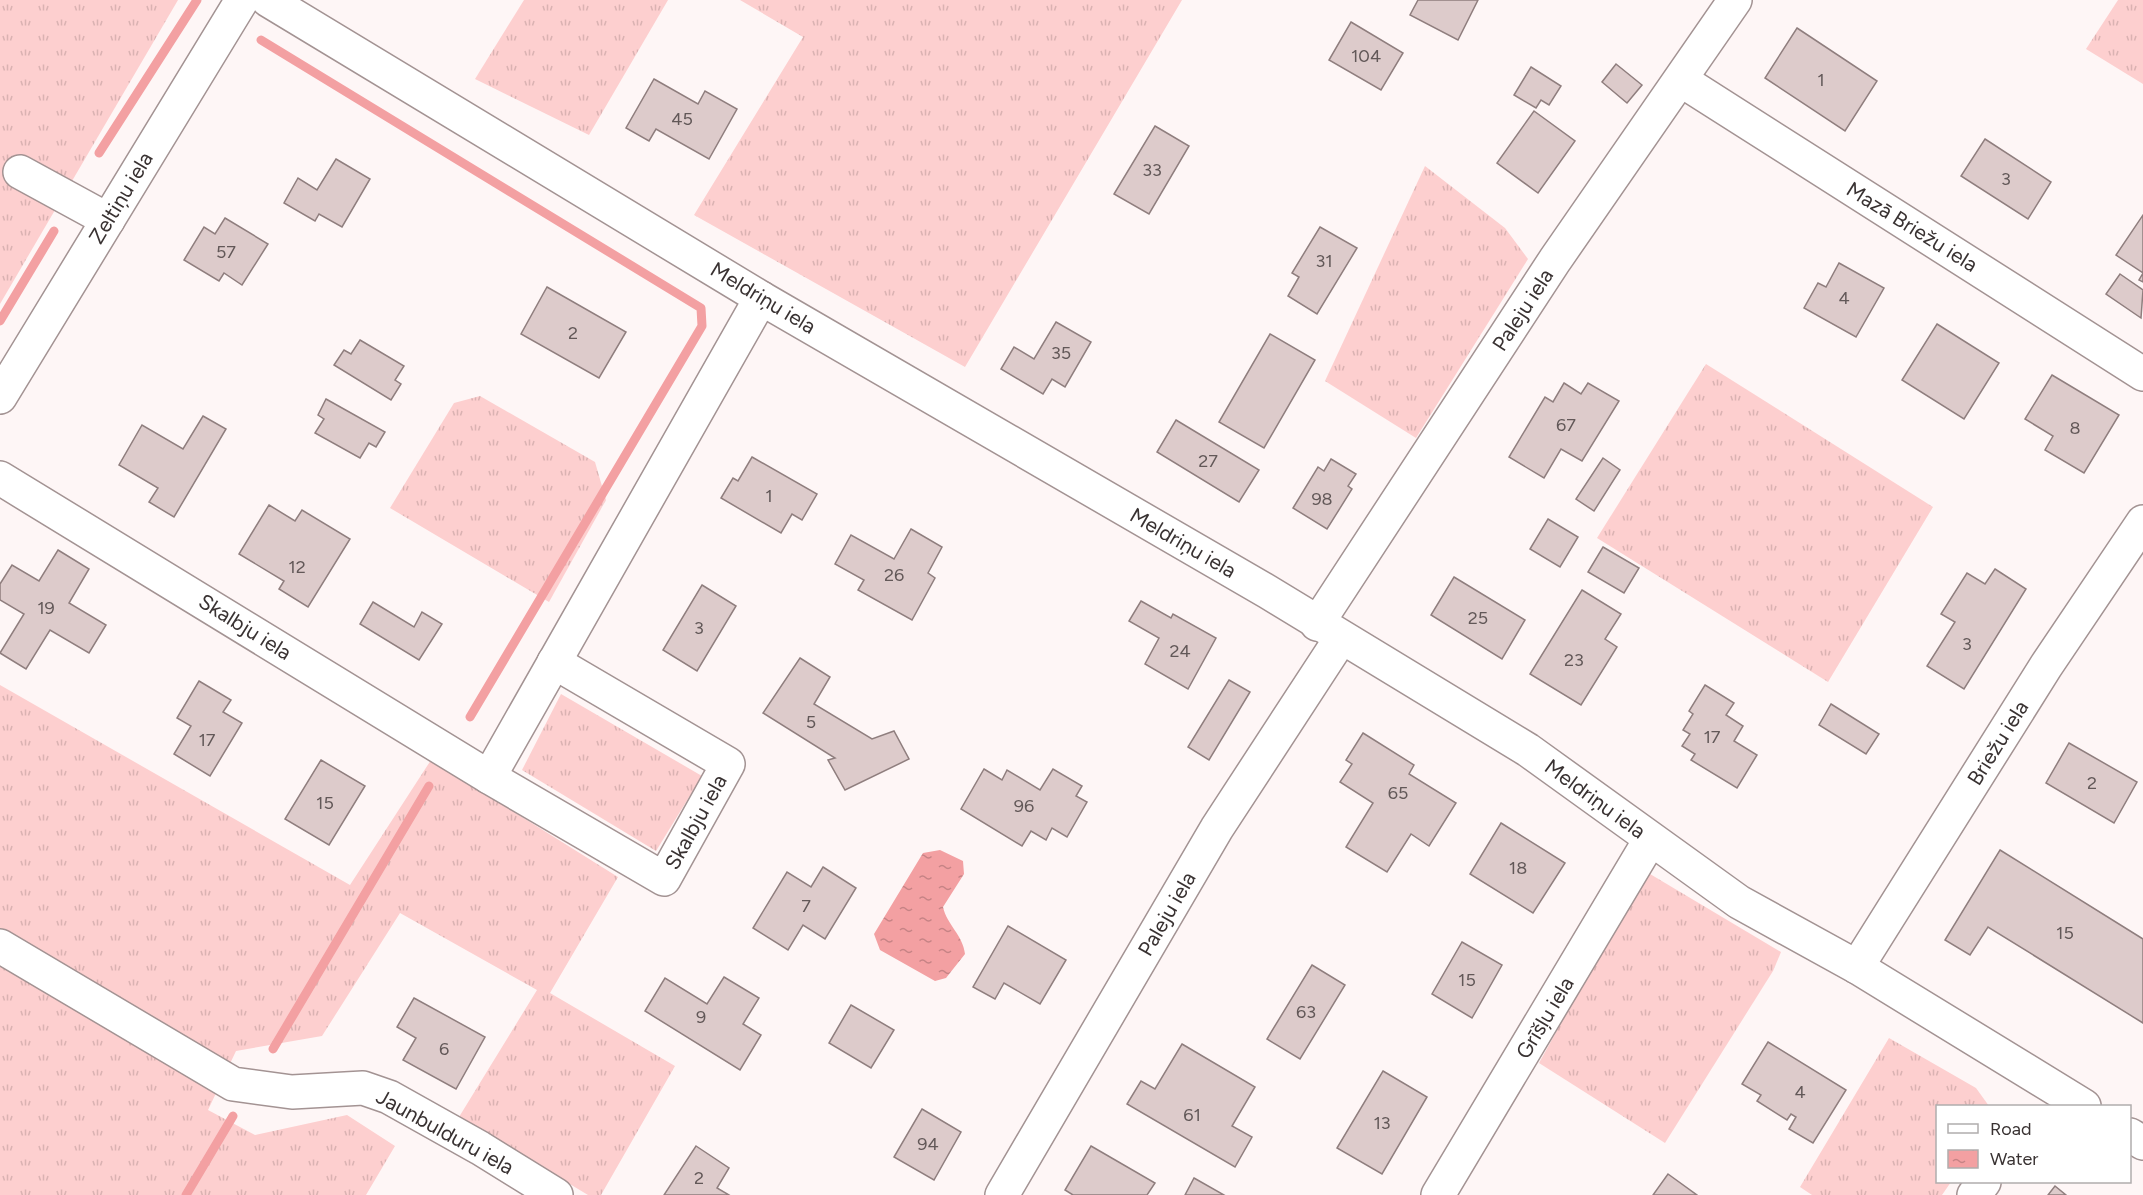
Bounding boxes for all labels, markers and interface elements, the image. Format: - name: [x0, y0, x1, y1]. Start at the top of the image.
- house number: 104: [1351, 45, 1381, 67]
- house number: 1: [1817, 69, 1825, 91]
- house number: 45: [671, 108, 693, 130]
- street label: Zeltiņu iela: [83, 147, 158, 248]
- house number: 33: [1142, 159, 1162, 181]
- house number: 3: [2001, 168, 2011, 190]
- street label: Mazā Briežu iela: [1842, 176, 1982, 277]
- house number: 57: [216, 241, 236, 263]
- house number: 31: [1315, 250, 1333, 272]
- street label: Meldriņu iela: [706, 256, 820, 339]
- street label: Paleju iela: [1487, 264, 1558, 356]
- house number: 4: [1838, 287, 1850, 309]
- house number: 2: [568, 322, 578, 344]
- house number: 35: [1051, 342, 1071, 364]
- house number: 67: [1556, 414, 1576, 436]
- house number: 8: [2069, 417, 2081, 439]
- house number: 27: [1198, 450, 1218, 472]
- house number: 1: [765, 485, 773, 507]
- house number: 98: [1311, 488, 1333, 510]
- street label: Meldriņu iela: [1126, 502, 1241, 583]
- house number: 12: [288, 556, 306, 578]
- house number: 26: [884, 564, 904, 586]
- street label: Skalbju iela: [194, 588, 296, 665]
- house number: 19: [37, 597, 55, 619]
- house number: 25: [1468, 607, 1488, 629]
- house number: 3: [694, 617, 704, 639]
- house number: 3: [1962, 633, 1972, 655]
- house number: 24: [1169, 640, 1191, 662]
- house number: 23: [1564, 649, 1584, 671]
- street label: Briežu iela: [1962, 696, 2033, 790]
- house number: 5: [806, 711, 816, 733]
- house number: 17: [1703, 726, 1721, 748]
- house number: 17: [198, 729, 216, 751]
- street label: Meldriņu iela: [1540, 754, 1651, 844]
- street label: Skalbju iela: [659, 770, 732, 874]
- house number: 2: [2087, 772, 2097, 794]
- house number: 65: [1388, 782, 1408, 804]
- house number: 15: [316, 792, 334, 814]
- house number: 96: [1014, 795, 1034, 817]
- house number: 18: [1509, 857, 1527, 879]
- street label: Paleju iela: [1132, 867, 1201, 960]
- house number: 7: [801, 895, 811, 917]
- house number: 15: [2056, 922, 2074, 944]
- house number: 15: [1458, 969, 1476, 991]
- street label: Grīšļu iela: [1510, 972, 1579, 1063]
- house number: 63: [1296, 1001, 1316, 1023]
- house number: 9: [696, 1006, 706, 1028]
- house number: 6: [439, 1038, 449, 1060]
- house number: 4: [1794, 1081, 1806, 1103]
- street label: Jaunbulduru iela: [372, 1083, 518, 1180]
- house number: 61: [1183, 1104, 1201, 1126]
- legend: [1936, 1105, 2131, 1183]
- house number: 13: [1373, 1112, 1391, 1134]
- text: Road: [1990, 1118, 2031, 1140]
- house number: 94: [917, 1133, 939, 1155]
- text: Water: [1990, 1148, 2038, 1170]
- house number: 2: [694, 1167, 704, 1189]

